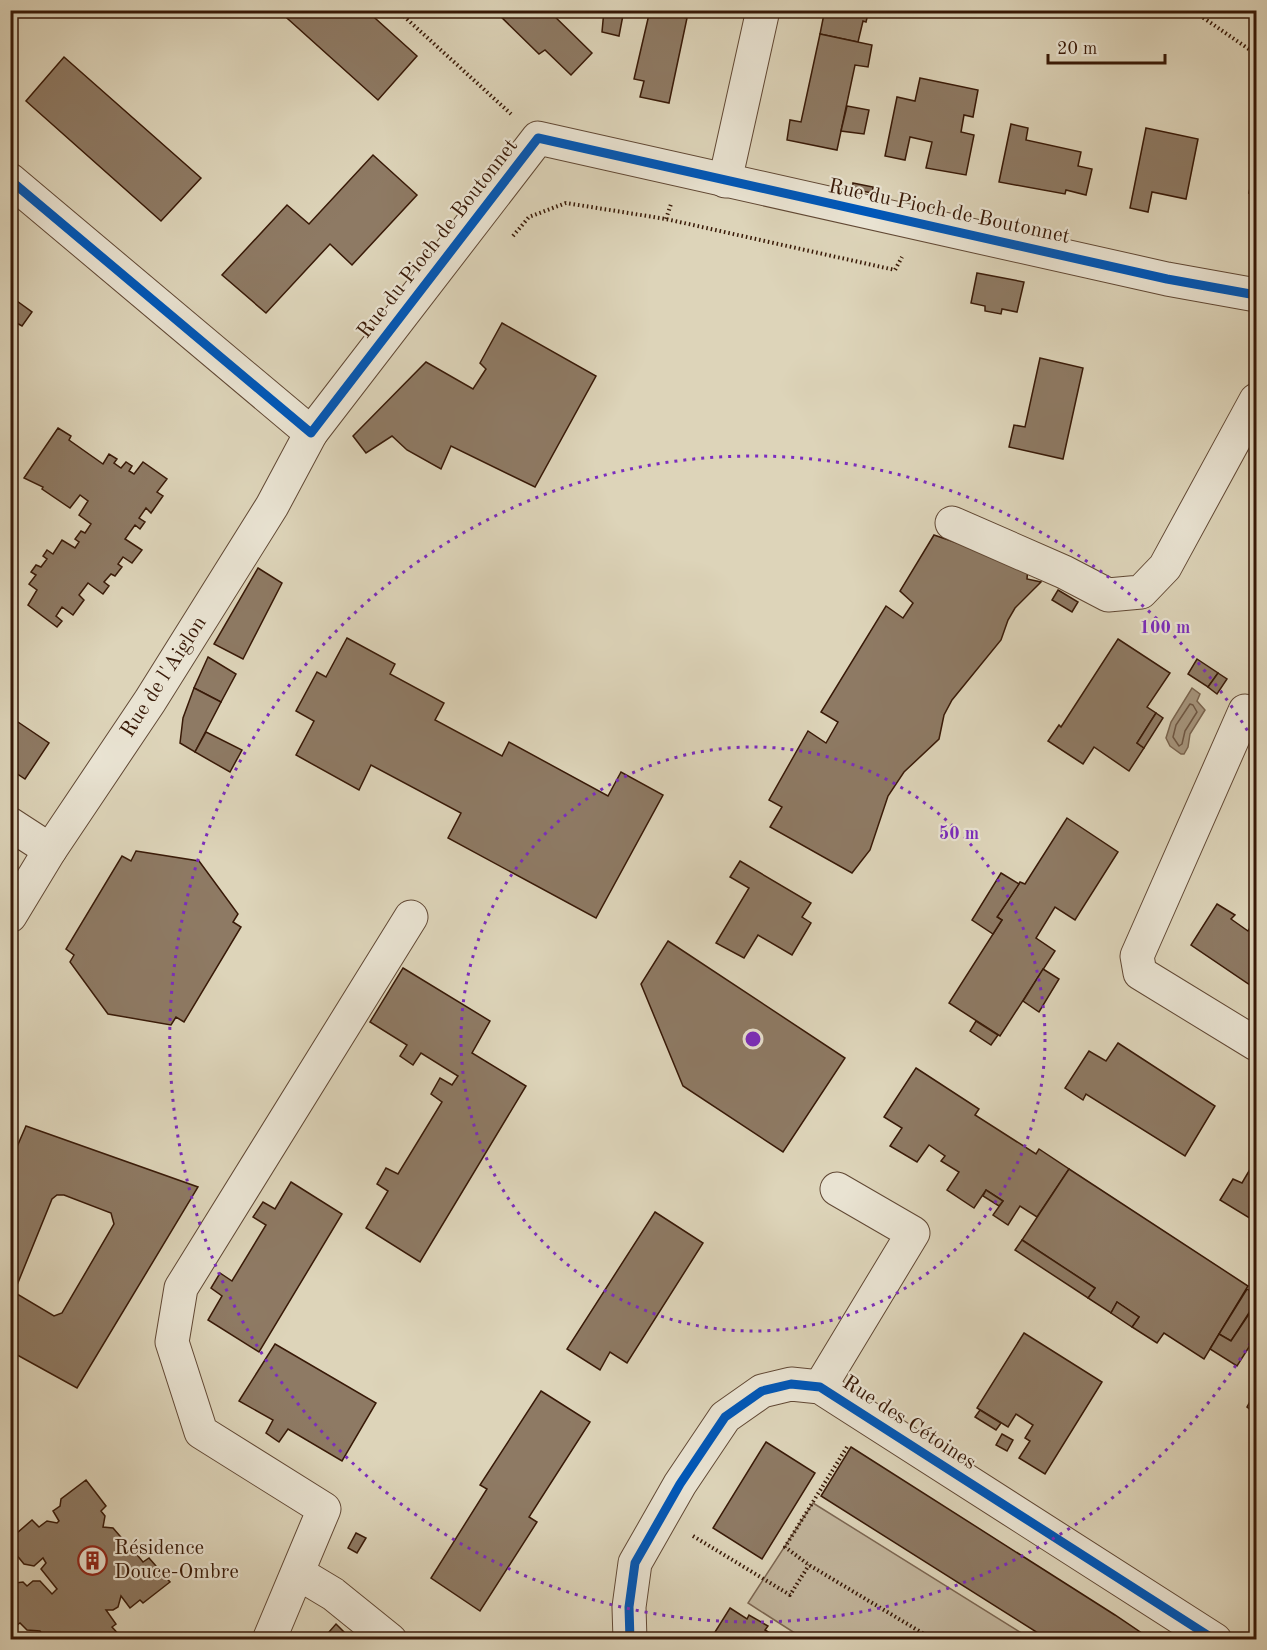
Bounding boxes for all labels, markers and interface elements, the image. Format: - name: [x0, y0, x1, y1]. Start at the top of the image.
- scale bar: [1048, 27, 1165, 65]
- text: 20 m: [1057, 40, 1097, 58]
- street label: Rue du Pioch de Boutonnet: [354, 135, 522, 343]
- street label: Rue du Pioch de Boutonnet: [826, 176, 1072, 248]
- street label: Rue de l'Aiglon: [117, 613, 211, 741]
- text: 100 m: [1140, 619, 1190, 637]
- text: 50 m: [939, 825, 979, 843]
- centre of rings: [743, 1029, 763, 1049]
- street label: Rue des Cétoines: [838, 1372, 980, 1474]
- place label: Résidence Douce-Ombre: [114, 1538, 239, 1583]
- building icon: Résidence Douce-Ombre: [77, 1544, 109, 1576]

